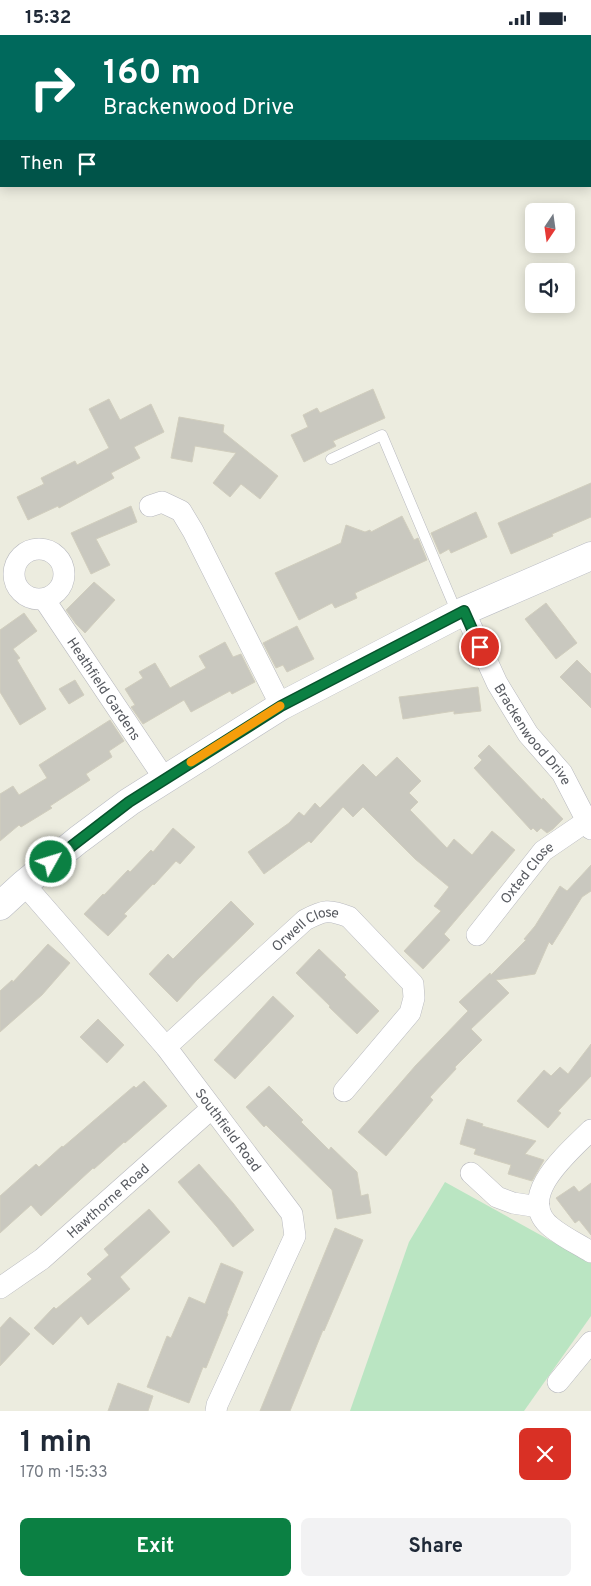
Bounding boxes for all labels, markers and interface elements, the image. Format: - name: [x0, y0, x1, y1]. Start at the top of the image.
- text: 15:32: [25, 6, 71, 30]
- text: 160 m: [103, 52, 201, 96]
- icon: right: [20, 55, 85, 120]
- text: Brackenwood Drive: [103, 95, 294, 122]
- icon: arrive: [73, 150, 101, 178]
- text: Then: [20, 152, 63, 176]
- north arrow: [525, 203, 575, 253]
- map controls: [525, 203, 575, 313]
- button: sound: [525, 263, 575, 313]
- pin: [459, 626, 501, 668]
- icon: arrive: [466, 633, 494, 661]
- street label: Heathfield Gardens: [62, 635, 143, 744]
- street label: Brackenwood Drive: [489, 681, 574, 788]
- position arrow: [24, 835, 76, 887]
- street label: Oxted Close: [498, 839, 558, 908]
- street label: Orwell Close: [269, 905, 340, 956]
- street label: Southfield Road: [190, 1086, 264, 1176]
- street label: Hawthorne Road: [64, 1161, 153, 1243]
- text: 1 min: [20, 1425, 92, 1462]
- button: close: [519, 1428, 571, 1480]
- text: 170 m · 15:33: [20, 1463, 108, 1483]
- button: Exit: [20, 1518, 291, 1576]
- button: Share: [301, 1518, 571, 1576]

